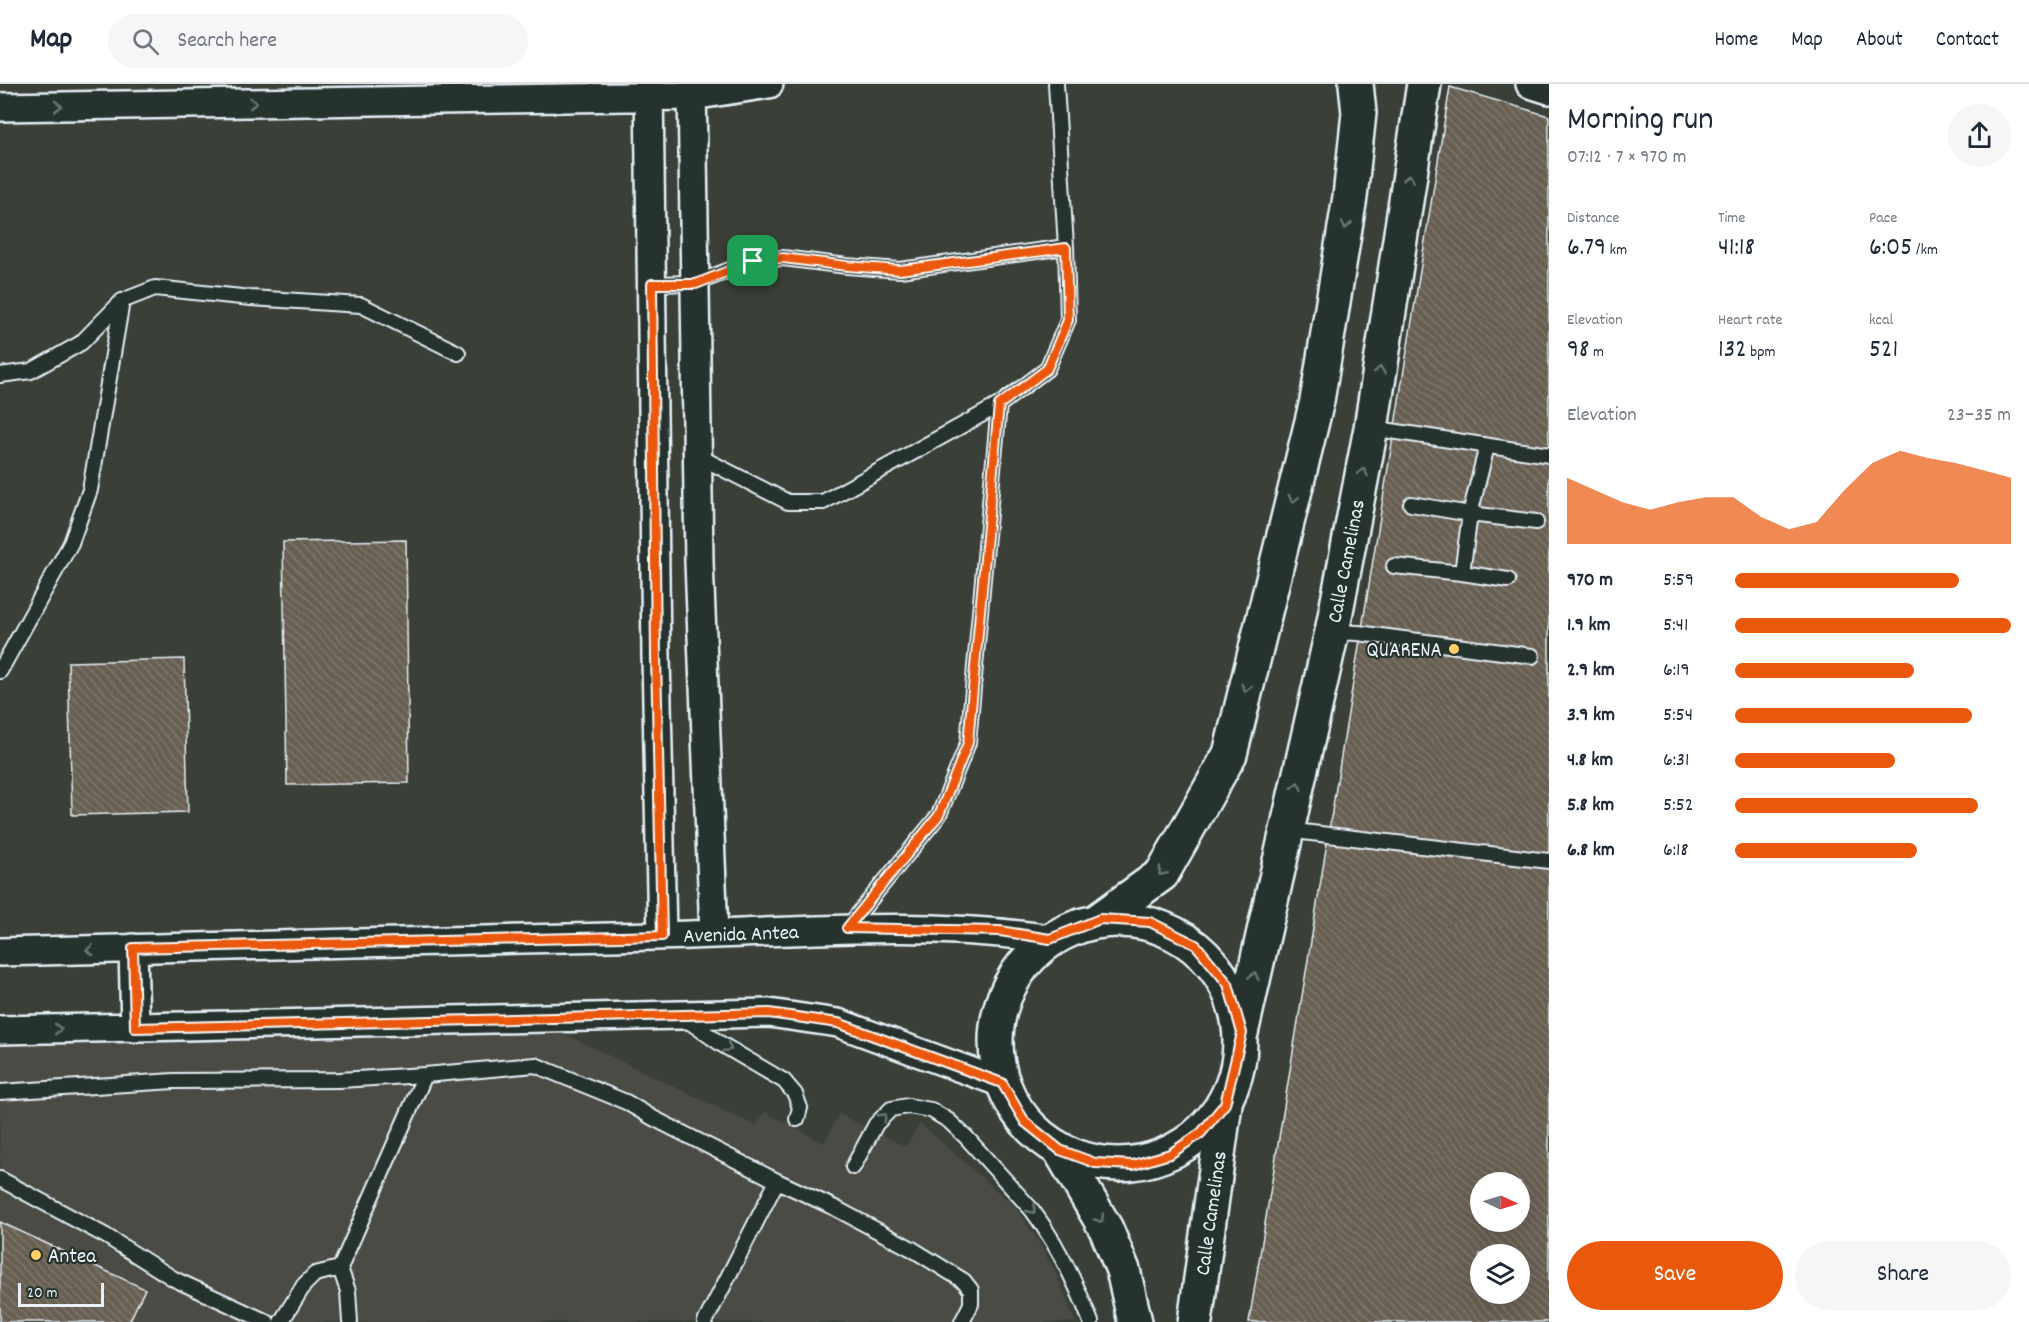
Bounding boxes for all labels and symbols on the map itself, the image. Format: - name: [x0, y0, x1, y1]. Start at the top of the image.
- one-way arrow: [249, 97, 258, 109]
- one-way arrow: [54, 100, 63, 112]
- one-way arrow: [1403, 173, 1415, 182]
- one-way arrow: [1340, 221, 1352, 230]
- pin: [727, 235, 778, 286]
- one-way arrow: [1374, 366, 1386, 375]
- one-way arrow: [1356, 467, 1369, 477]
- one-way arrow: [1287, 494, 1300, 504]
- street label: Calle Camelinas: [1321, 497, 1375, 626]
- place label: QUARENA: [1367, 637, 1442, 667]
- marker: QUARENA: [1447, 642, 1461, 656]
- one-way arrow: [1241, 683, 1254, 693]
- one-way arrow: [1289, 781, 1302, 791]
- one-way arrow: [1158, 865, 1169, 876]
- street label: Avenida Antea: [683, 919, 800, 953]
- one-way arrow: [85, 943, 94, 956]
- one-way arrow: [1247, 971, 1260, 981]
- one-way arrow: [54, 1023, 63, 1035]
- one-way arrow: [722, 1040, 732, 1052]
- one-way arrow: [876, 1114, 887, 1125]
- street label: Calle Camelinas: [1189, 1149, 1237, 1278]
- north arrow: [1470, 1172, 1530, 1232]
- one-way arrow: [1025, 1203, 1036, 1214]
- one-way arrow: [1093, 1213, 1104, 1223]
- place label: Antea: [48, 1243, 97, 1273]
- marker: Antea: [29, 1248, 43, 1262]
- scale bar: [18, 1280, 104, 1308]

